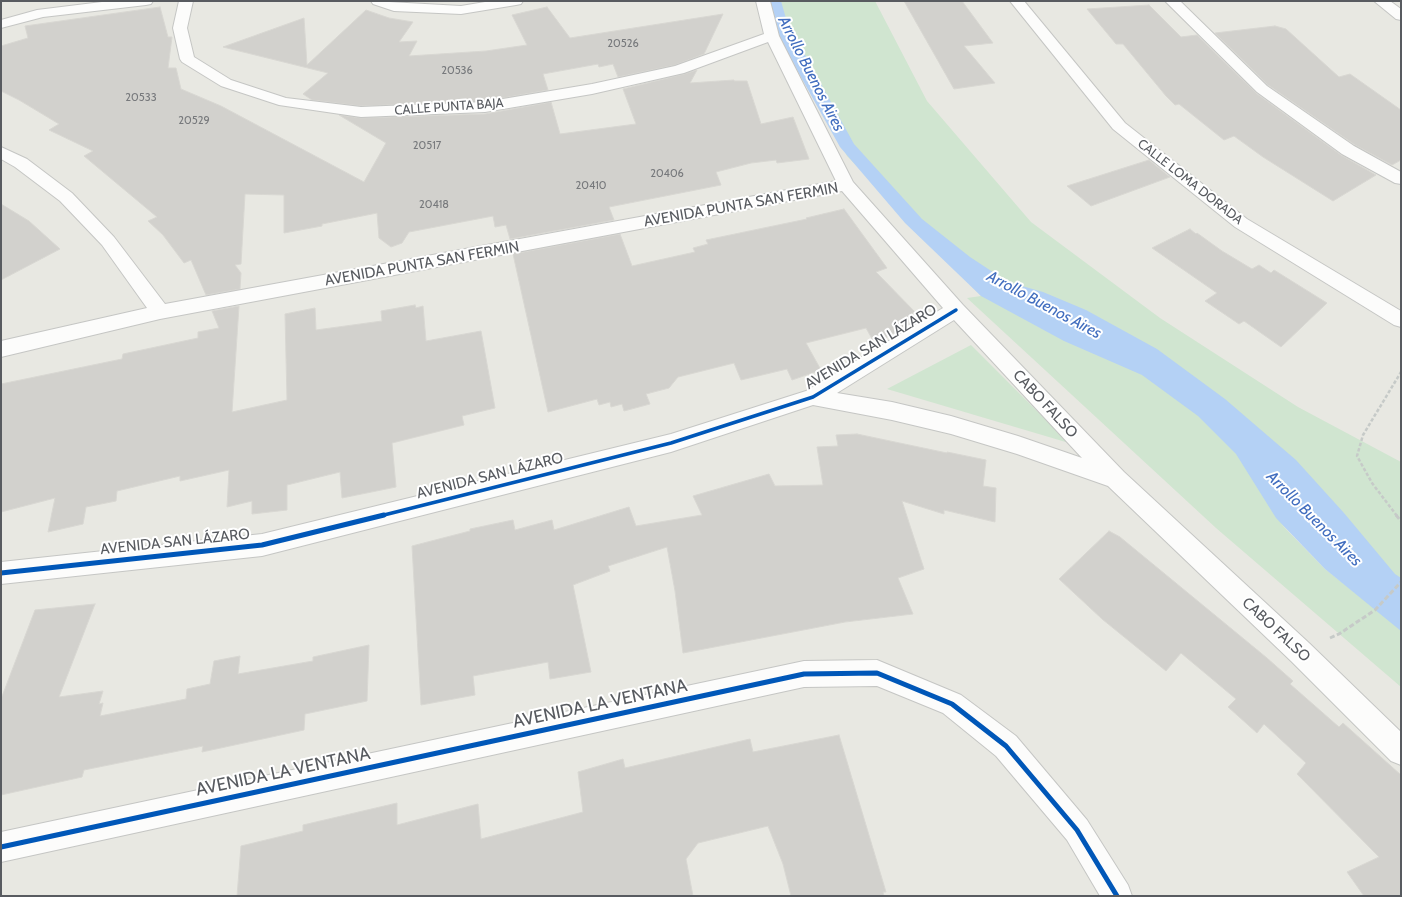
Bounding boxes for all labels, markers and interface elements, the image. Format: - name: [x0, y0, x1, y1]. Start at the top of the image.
- water label: Arrollo Buenos Aires: [774, 13, 848, 135]
- house number: 20526: [607, 37, 639, 51]
- house number: 20536: [441, 64, 473, 78]
- house number: 20533: [125, 91, 157, 105]
- street label: CALLE PUNTA BAJA: [394, 95, 504, 119]
- house number: 20529: [178, 114, 210, 128]
- street label: CALLE LOMA DORADA: [1134, 136, 1246, 228]
- house number: 20517: [413, 139, 441, 153]
- house number: 20406: [650, 167, 684, 181]
- house number: 20410: [575, 179, 607, 193]
- street label: AVENIDA PUNTA SAN FERMIN: [642, 179, 840, 231]
- house number: 20418: [419, 198, 449, 212]
- street label: AVENIDA PUNTA SAN FERMIN: [323, 238, 521, 290]
- water label: Arrollo Buenos Aires: [983, 267, 1105, 343]
- street label: AVENIDA SAN LÁZARO: [802, 301, 940, 393]
- street label: CABO FALSO: [1009, 366, 1081, 442]
- street label: AVENIDA SAN LÁZARO: [415, 449, 565, 503]
- water label: Arrollo Buenos Aires: [1262, 467, 1366, 571]
- street label: AVENIDA SAN LÁZARO: [99, 525, 251, 559]
- street label: CABO FALSO: [1238, 594, 1314, 666]
- street label: AVENIDA LA VENTANA: [511, 675, 689, 733]
- street label: AVENIDA LA VENTANA: [194, 743, 372, 801]

